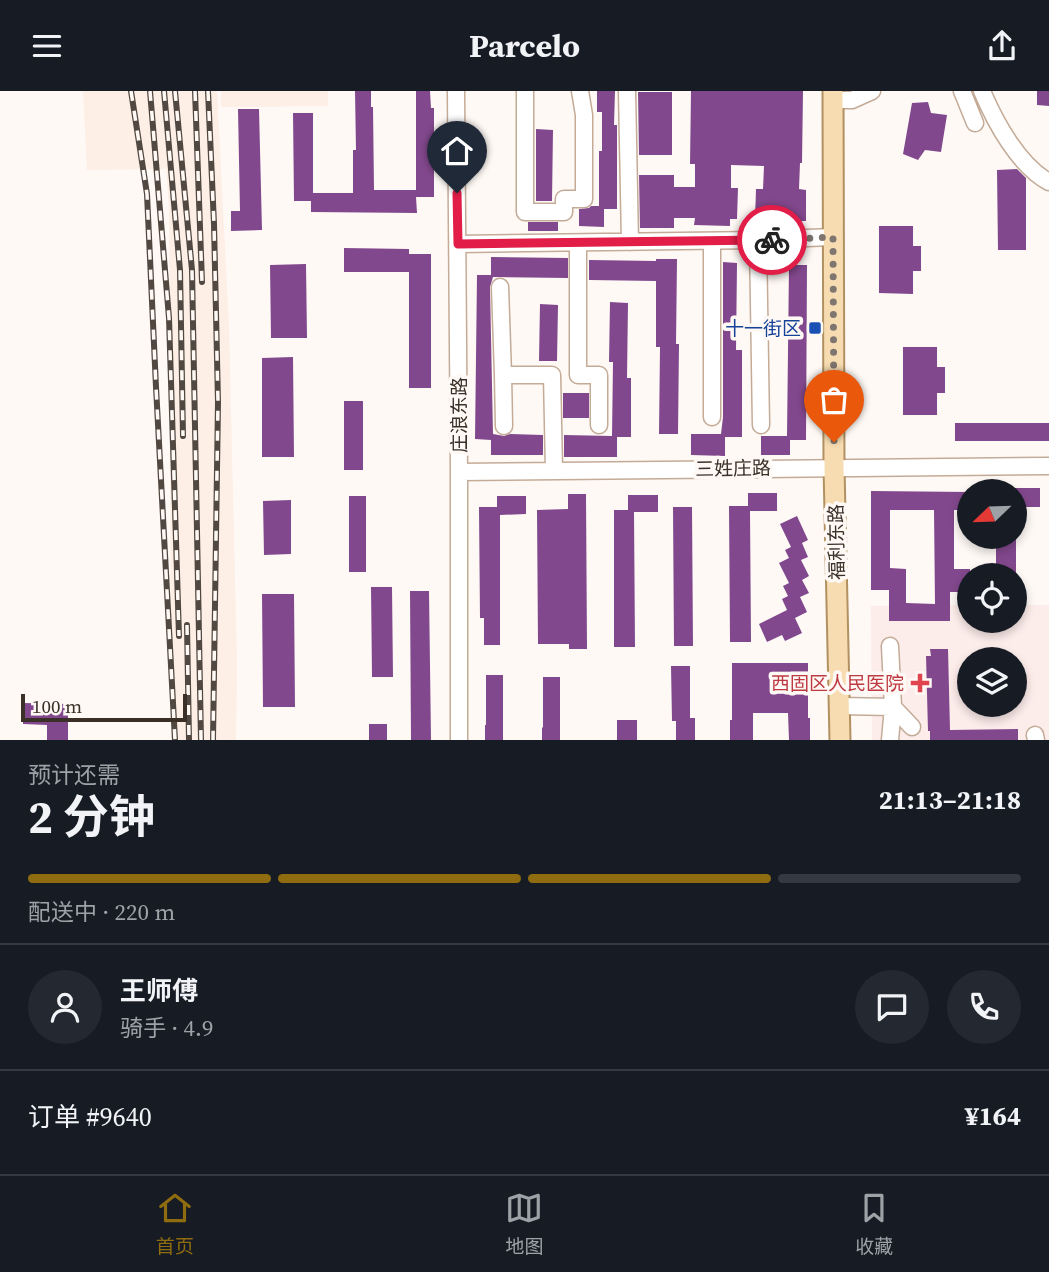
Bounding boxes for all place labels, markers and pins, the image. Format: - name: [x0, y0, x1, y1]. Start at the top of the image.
- pin: [427, 121, 487, 193]
- place label: 十一街区: [725, 315, 801, 341]
- marker: 十一街区: [807, 320, 823, 336]
- pin: [804, 370, 864, 442]
- place label: 西固区人民医院: [771, 670, 904, 696]
- marker: 西固区人民医院: [910, 673, 930, 693]

